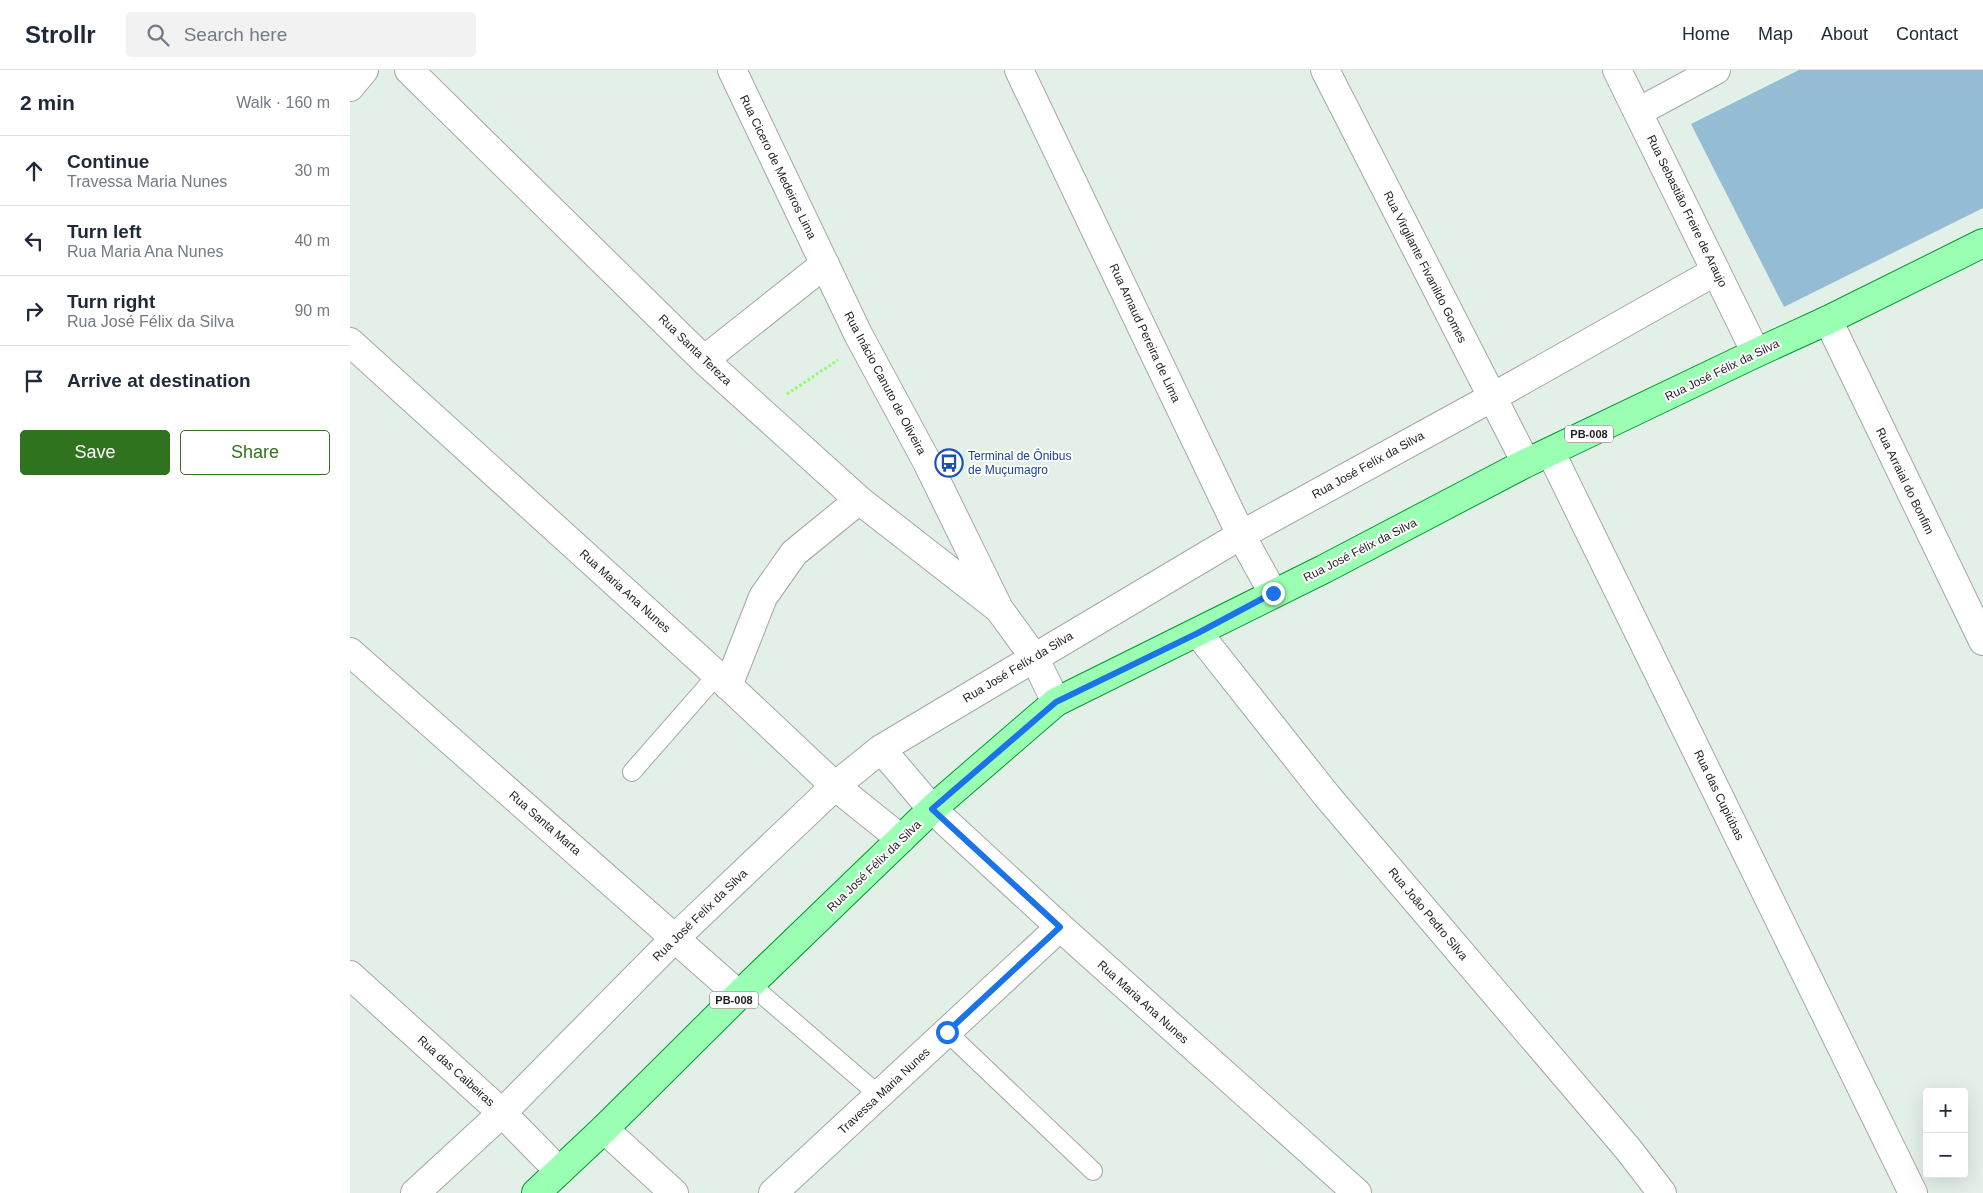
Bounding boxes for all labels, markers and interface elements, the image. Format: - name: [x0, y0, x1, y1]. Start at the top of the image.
- search box: [126, 12, 476, 57]
- text: Strollr: [25, 21, 96, 48]
- icon: search: [144, 21, 172, 49]
- text: Search here: [184, 24, 287, 45]
- text: Home: [1682, 24, 1730, 44]
- text: Map: [1758, 24, 1793, 44]
- text: About: [1821, 24, 1868, 44]
- text: Contact: [1896, 24, 1958, 44]
- text: 2 min: [20, 91, 75, 114]
- street label: Rua Cicero de Medeiros Lima: [737, 93, 819, 242]
- text: Walk · 160 m: [236, 94, 330, 111]
- street label: Rua Sebastião Freire de Araujo: [1644, 133, 1730, 290]
- text: Continue: [67, 151, 149, 172]
- icon: ahead: [20, 157, 48, 185]
- text: 30 m: [294, 162, 330, 179]
- text: Travessa Maria Nunes: [67, 173, 227, 190]
- street label: Rua Virgilante Fivanildo Gomes: [1381, 189, 1469, 345]
- text: Turn left: [67, 221, 142, 242]
- icon: left: [20, 227, 48, 255]
- text: 40 m: [294, 232, 330, 249]
- text: Rua Maria Ana Nunes: [67, 243, 224, 260]
- street label: Rua Arnaud Pereira de Lima: [1107, 261, 1183, 405]
- text: Turn right: [67, 291, 155, 312]
- icon: right: [20, 297, 48, 325]
- text: 90 m: [294, 302, 330, 319]
- street label: Rua Inácio Canuto de Oliveira: [841, 309, 929, 457]
- street label: Rua Santa Tereza: [656, 312, 735, 389]
- text: Rua José Félix da Silva: [67, 313, 234, 330]
- street label: Rua José Félix da Silva: [1663, 336, 1782, 404]
- icon: arrive: [20, 367, 48, 395]
- text: Arrive at destination: [67, 370, 251, 391]
- street label: Rua Arraial do Bonfim: [1873, 425, 1937, 537]
- road number: PB-008: [1565, 426, 1613, 442]
- street label: Rua José Felíx da Silva: [1309, 428, 1427, 502]
- button: Save: [20, 430, 170, 475]
- button: Share: [180, 430, 330, 475]
- bus stop icon: Terminal de Ônibus de Muçumagro: [934, 448, 964, 478]
- place label: Terminal de Ônibus de Muçumagro: [968, 448, 1071, 477]
- street label: Rua José Félix da Silva: [1301, 515, 1419, 585]
- street label: Rua Maria Ana Nunes: [577, 547, 673, 635]
- route end: [1262, 582, 1285, 605]
- street label: Rua José Felíx da Silva: [960, 628, 1076, 705]
- street label: Rua das Cupiúbas: [1691, 748, 1747, 842]
- street label: Rua Santa Marta: [506, 788, 584, 858]
- street label: Rua José Félix da Silva: [824, 817, 924, 915]
- street label: Rua João Pedro Silva: [1385, 865, 1471, 963]
- street label: Rua José Felíx da Silva: [650, 866, 750, 964]
- street label: Rua Maria Ana Nunes: [1095, 958, 1191, 1046]
- road number: PB-008: [710, 992, 758, 1008]
- route start: [936, 1021, 959, 1044]
- street label: Rua das Caibeiras: [415, 1033, 497, 1109]
- street label: Travessa Maria Nunes: [835, 1045, 933, 1137]
- map controls: [1923, 1088, 1968, 1178]
- button: +: [1923, 1088, 1968, 1133]
- button: −: [1923, 1133, 1968, 1178]

